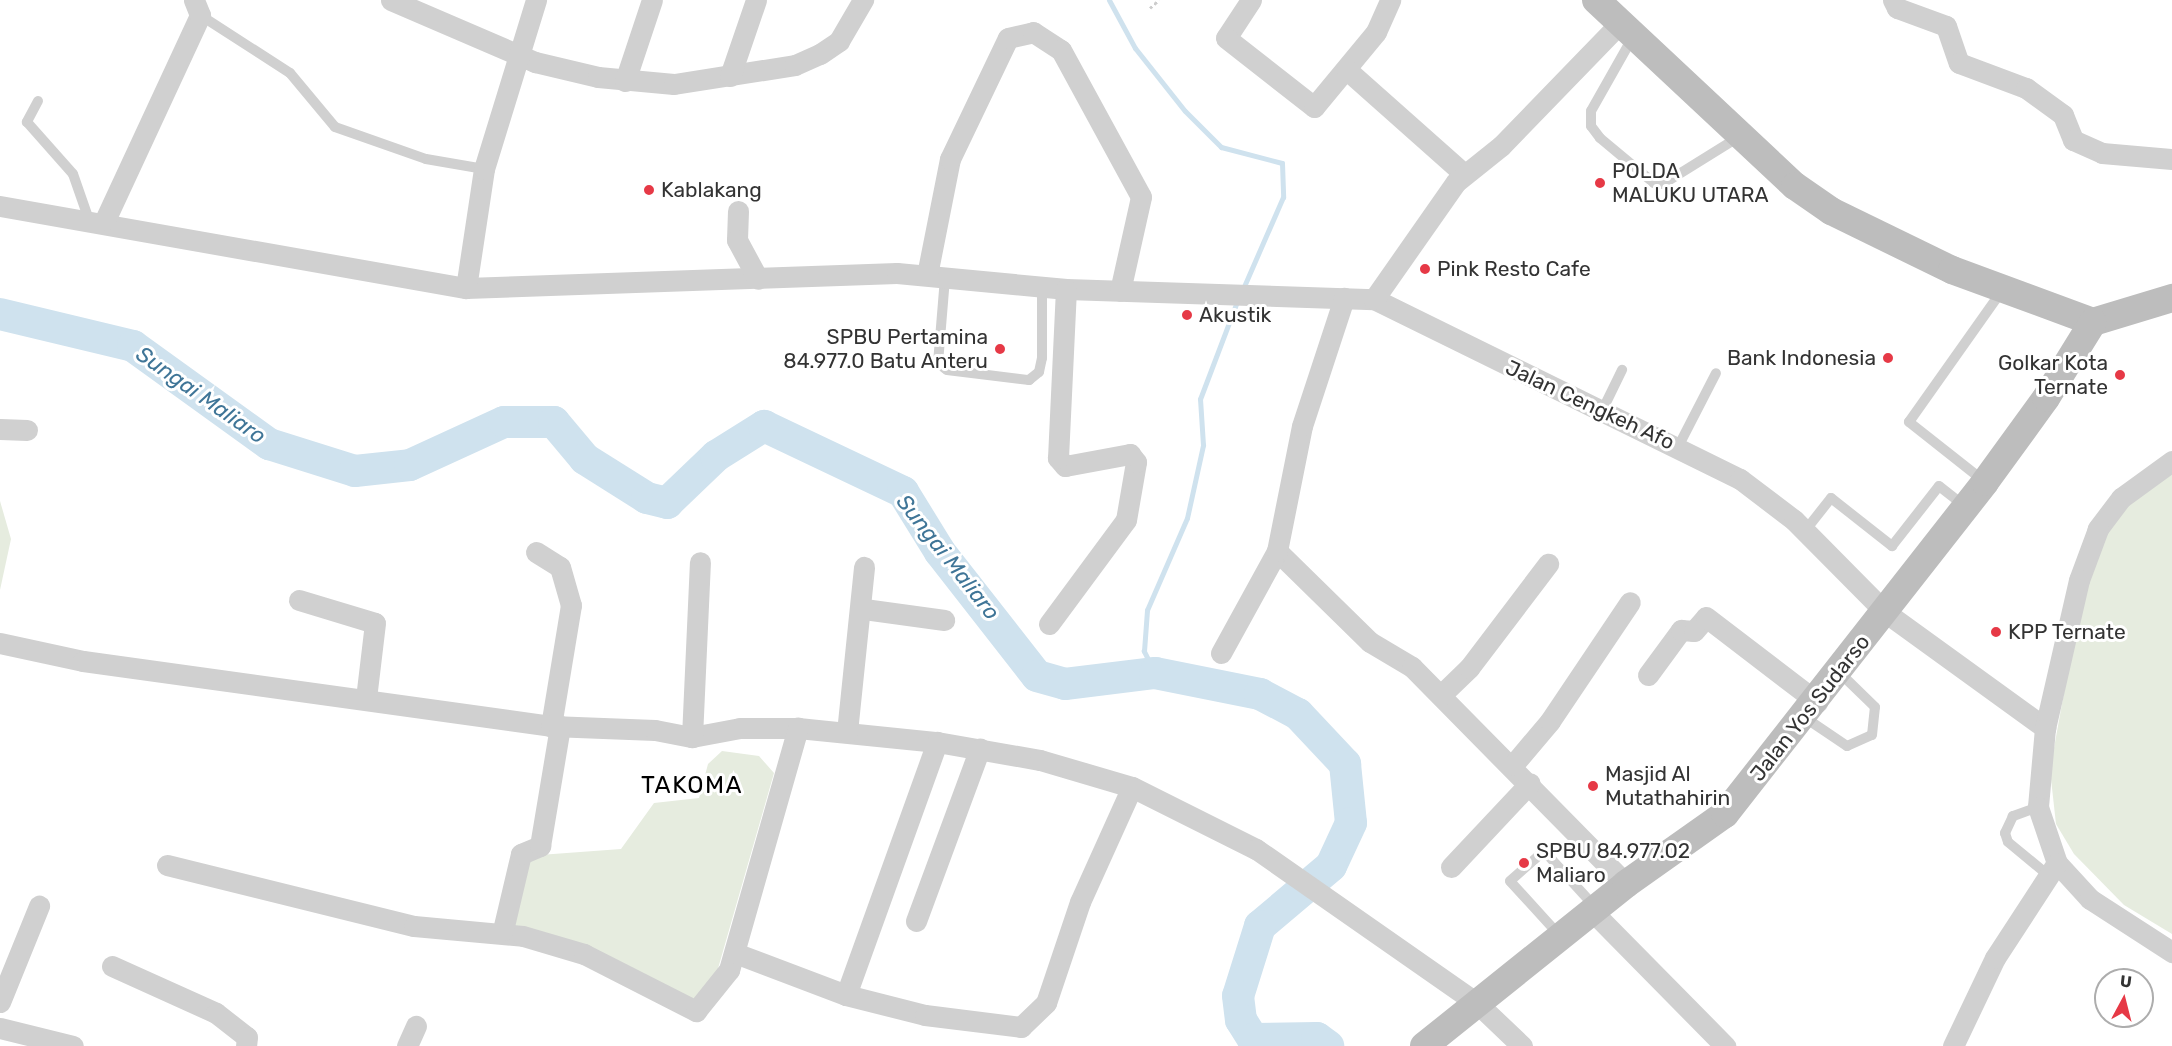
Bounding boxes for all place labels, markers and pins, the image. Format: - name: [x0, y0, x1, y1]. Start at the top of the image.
- place label: POLDA MALUKU UTARA: [1612, 158, 1769, 208]
- marker: POLDA MALUKU UTARA: [1593, 176, 1607, 190]
- place label: Kablakang: [661, 177, 762, 203]
- marker: Kablakang: [642, 183, 656, 197]
- place label: Pink Resto Cafe: [1437, 256, 1591, 282]
- marker: Pink Resto Cafe: [1418, 262, 1432, 276]
- place label: Akustik: [1199, 302, 1271, 328]
- marker: Akustik: [1180, 308, 1194, 322]
- place label: SPBU Pertamina 84.977.0 Batu Anteru: [783, 324, 988, 374]
- marker: SPBU Pertamina 84.977.0 Batu Anteru: [993, 342, 1007, 356]
- place label: Bank Indonesia: [1727, 345, 1876, 371]
- place label: Golkar Kota Ternate: [1997, 350, 2108, 400]
- marker: Bank Indonesia: [1881, 351, 1895, 365]
- marker: Golkar Kota Ternate: [2113, 368, 2127, 382]
- place label: KPP Ternate: [2008, 619, 2127, 645]
- marker: KPP Ternate: [1989, 625, 2003, 639]
- place label: Masjid Al Mutathahirin: [1605, 761, 1730, 811]
- marker: Masjid Al Mutathahirin: [1586, 779, 1600, 793]
- place label: SPBU 84.977.02 Maliaro: [1536, 838, 1690, 888]
- marker: SPBU 84.977.02 Maliaro: [1517, 856, 1531, 870]

